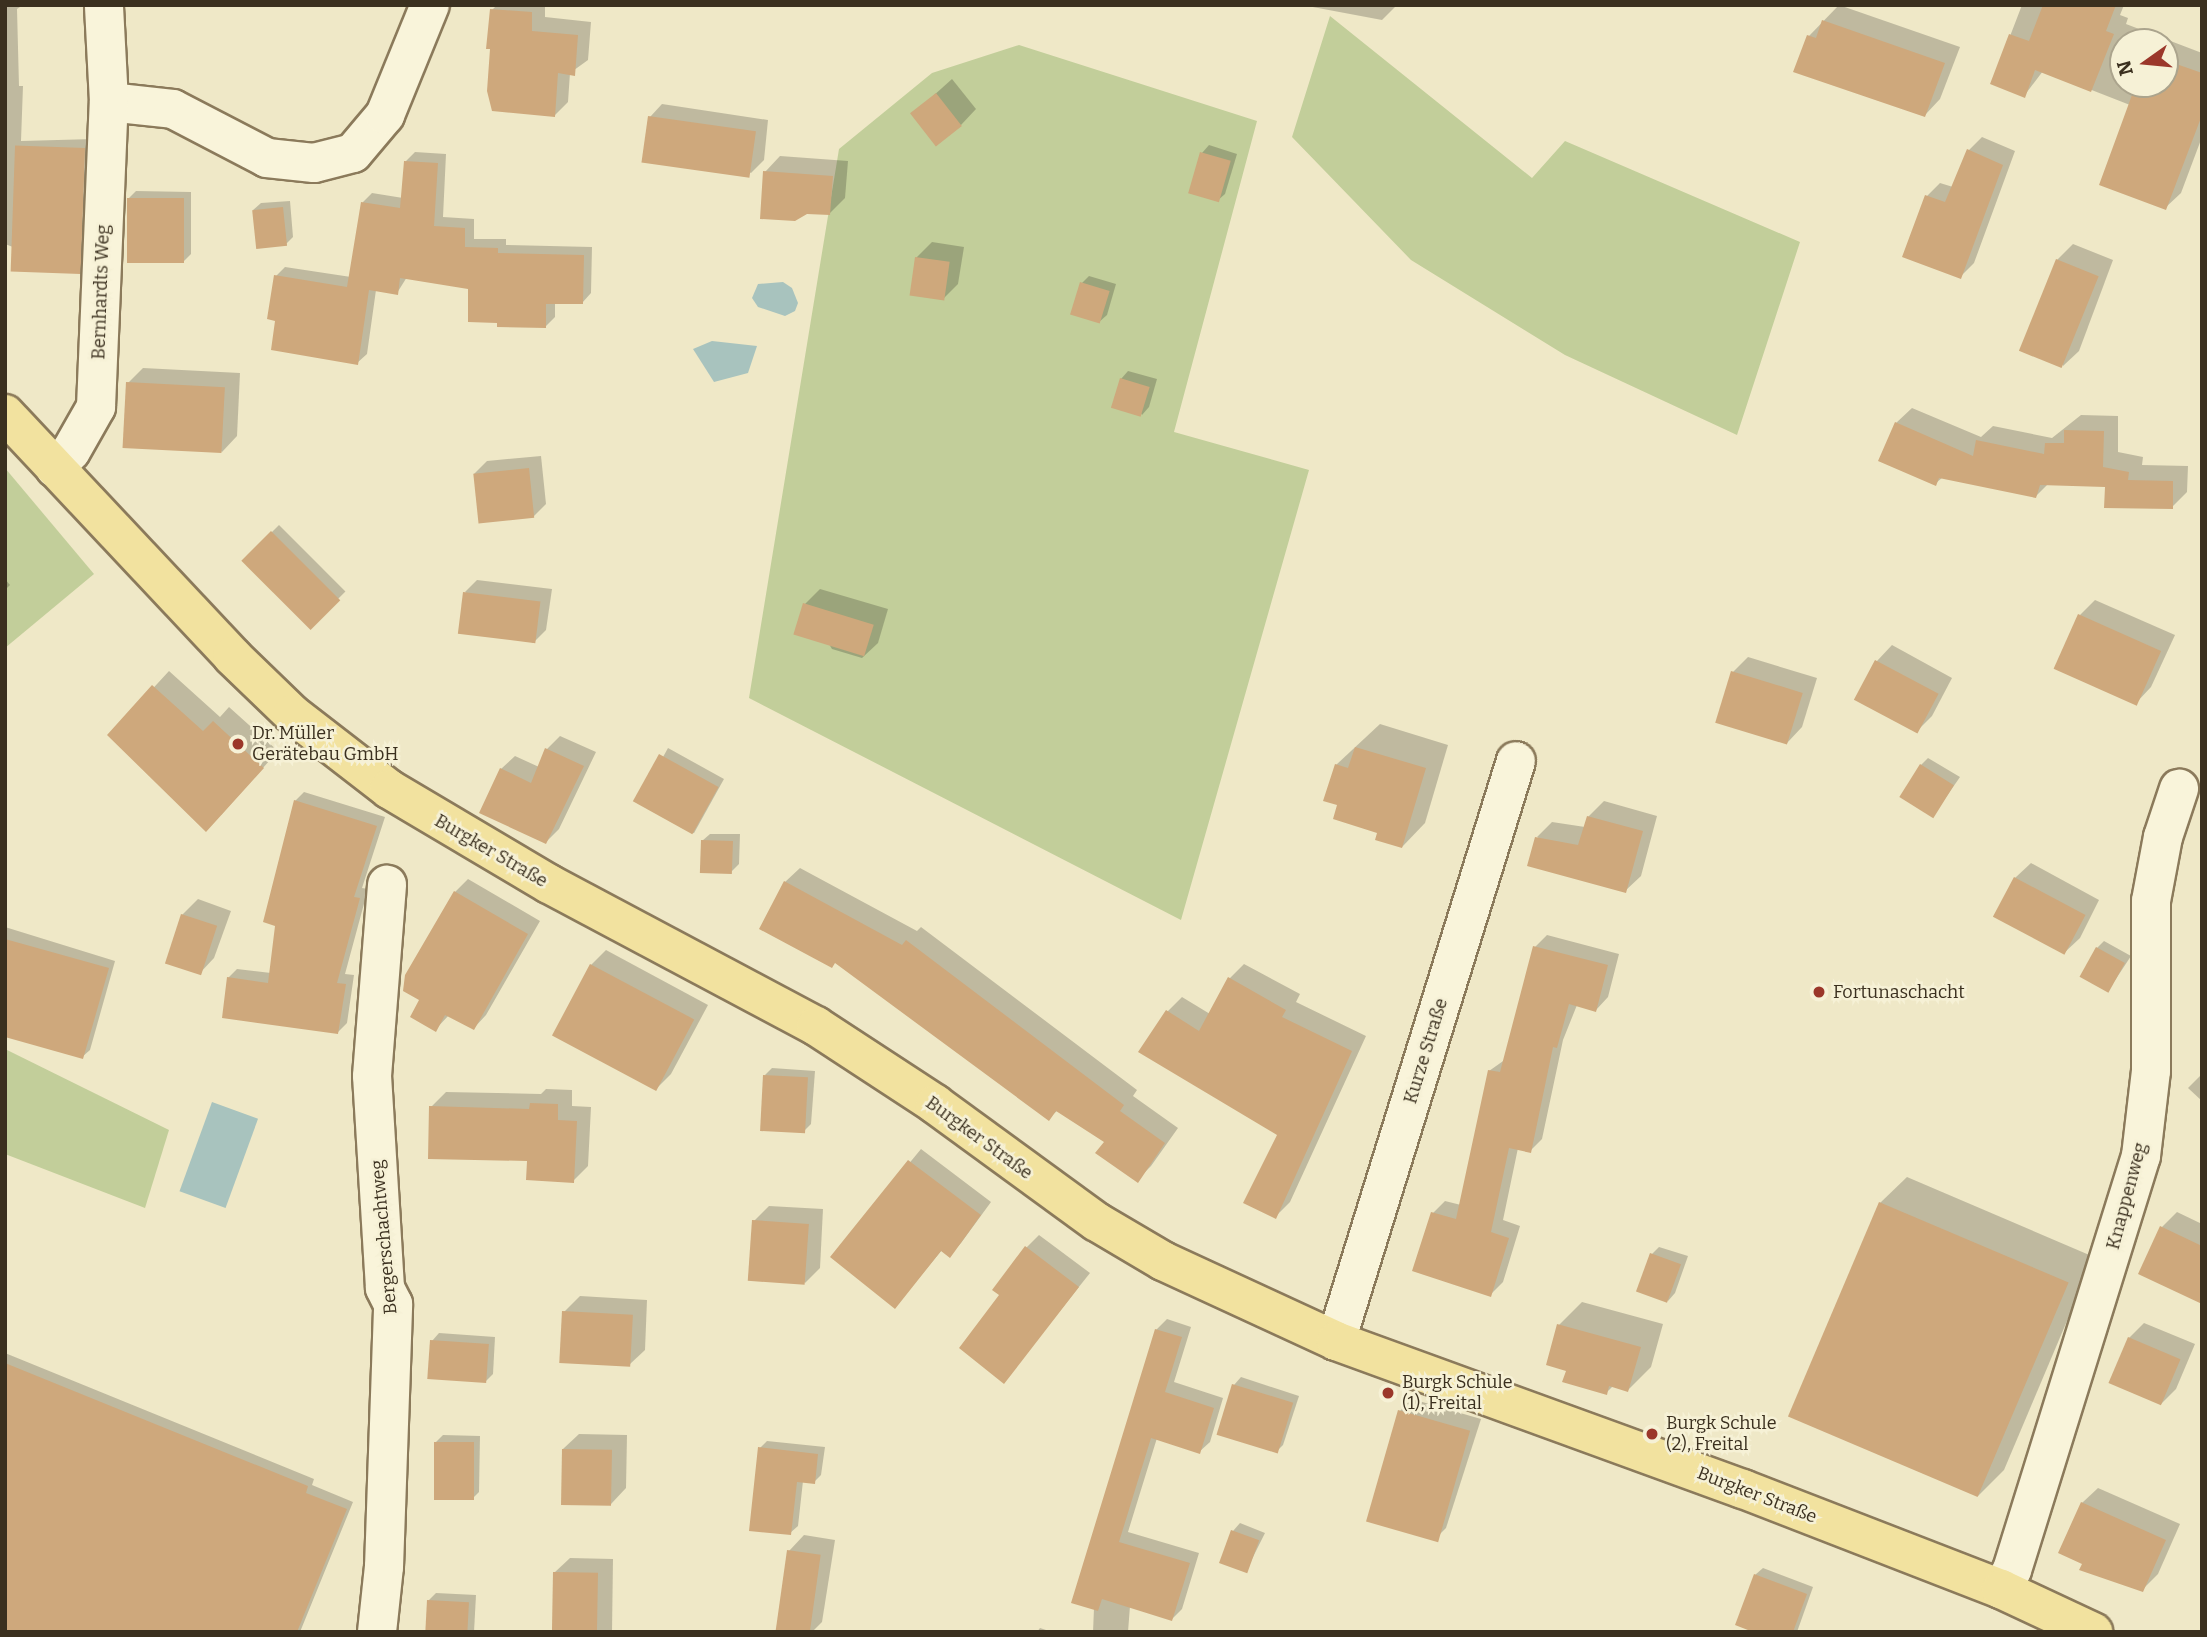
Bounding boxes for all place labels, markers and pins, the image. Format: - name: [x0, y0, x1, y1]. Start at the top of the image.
- place label: Dr. Müller Gerätebau GmbH: [252, 723, 399, 766]
- marker: Dr. Müller Gerätebau GmbH: [230, 736, 246, 752]
- place label: Fortunaschacht: [1833, 981, 1965, 1003]
- marker: Fortunaschacht: [1811, 984, 1827, 1000]
- place label: Burgk Schule (1), Freital: [1402, 1372, 1513, 1414]
- marker: Burgk Schule (1), Freital: [1380, 1385, 1396, 1401]
- place label: Burgk Schule (2), Freital: [1666, 1413, 1777, 1456]
- marker: Burgk Schule (2), Freital: [1644, 1426, 1660, 1442]

